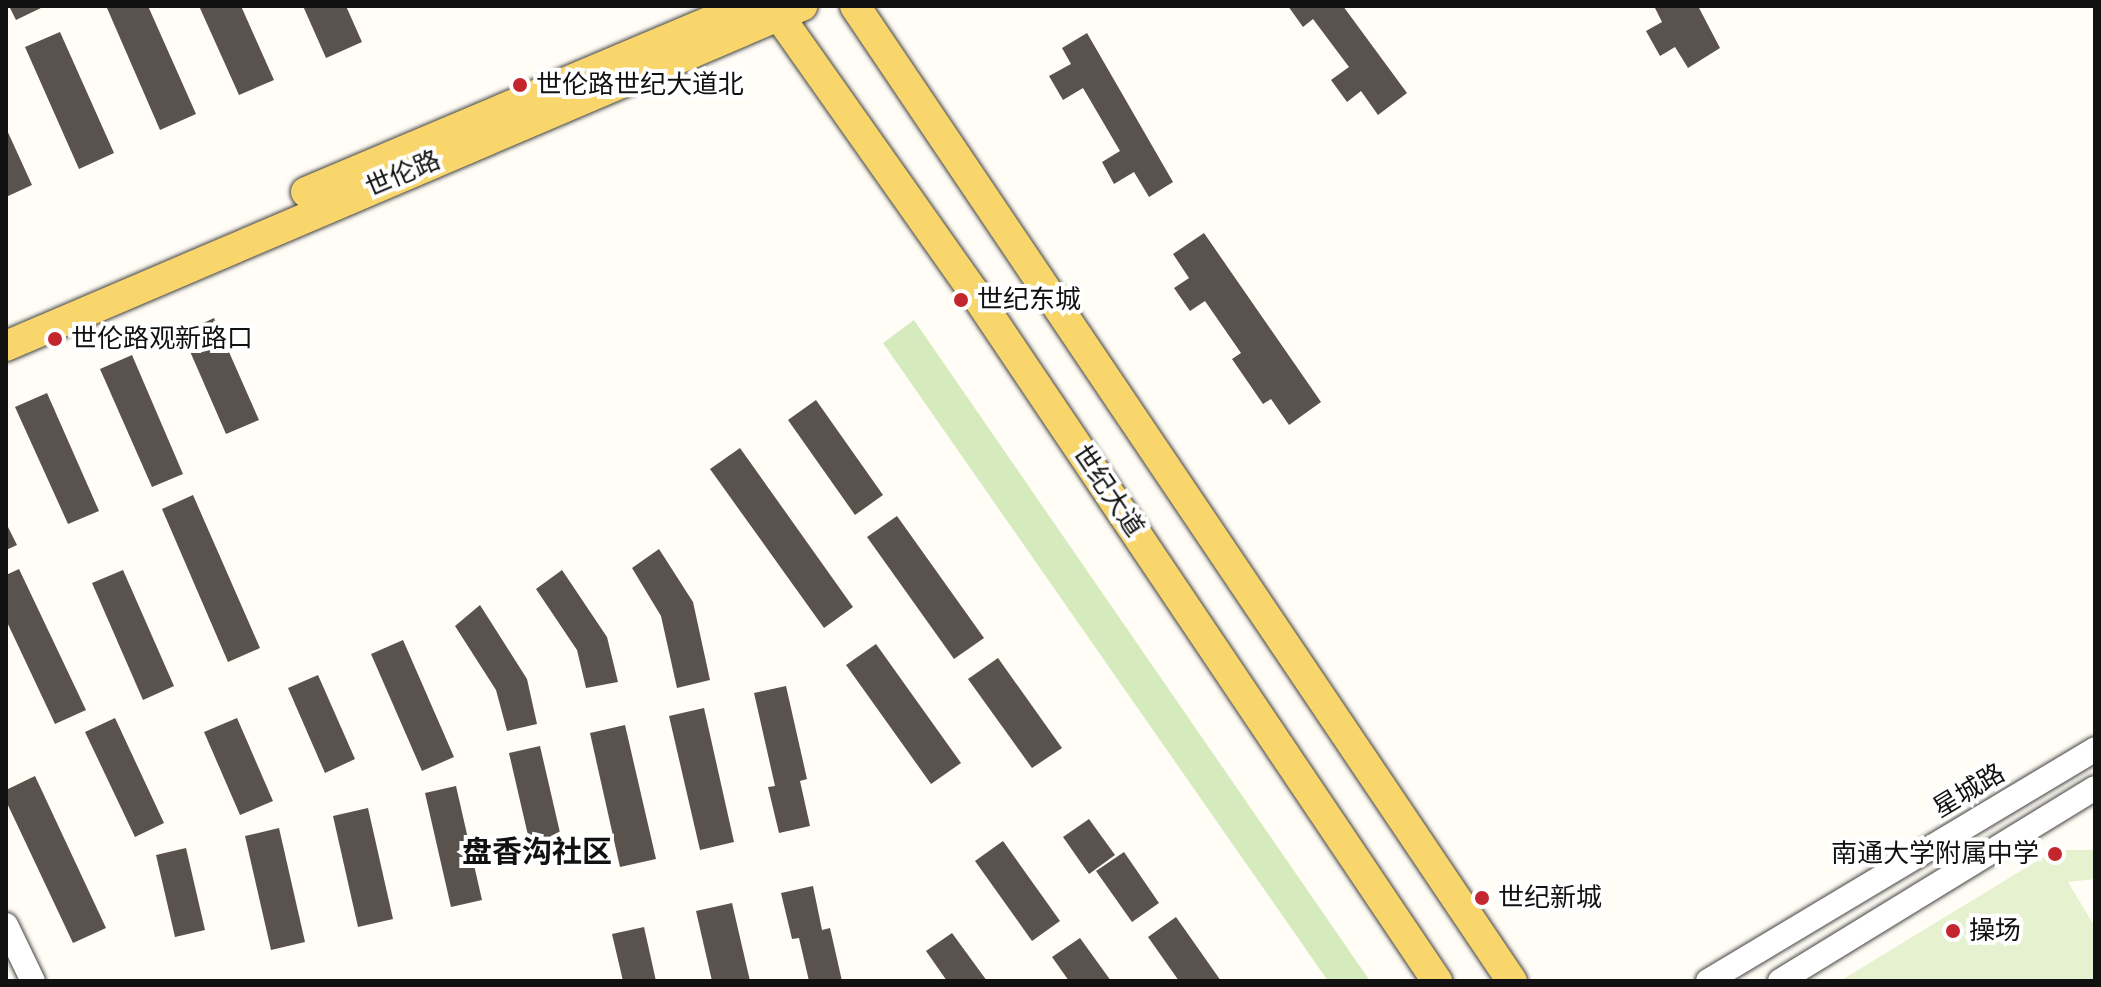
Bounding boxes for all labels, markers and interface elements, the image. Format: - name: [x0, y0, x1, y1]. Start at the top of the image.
- place label: 世伦路世纪大道北: [536, 69, 744, 101]
- marker: 世伦路世纪大道北: [511, 76, 529, 94]
- street label: 世伦路: [361, 144, 445, 204]
- place label: 世纪东城: [977, 284, 1081, 316]
- marker: 世纪东城: [952, 291, 970, 309]
- place label: 世伦路观新路口: [71, 323, 253, 355]
- marker: 世伦路观新路口: [46, 330, 64, 348]
- street label: 世纪大道: [1066, 439, 1150, 543]
- street label: 星城路: [1928, 758, 2010, 824]
- district label: 盘香沟社区: [462, 834, 612, 870]
- place label: 南通大学附属中学: [1831, 838, 2039, 870]
- marker: 南通大学附属中学: [2046, 845, 2064, 863]
- place label: 世纪新城: [1498, 882, 1602, 914]
- marker: 世纪新城: [1473, 889, 1491, 907]
- place label: 操场: [1969, 915, 2021, 947]
- marker: 操场: [1944, 922, 1962, 940]

